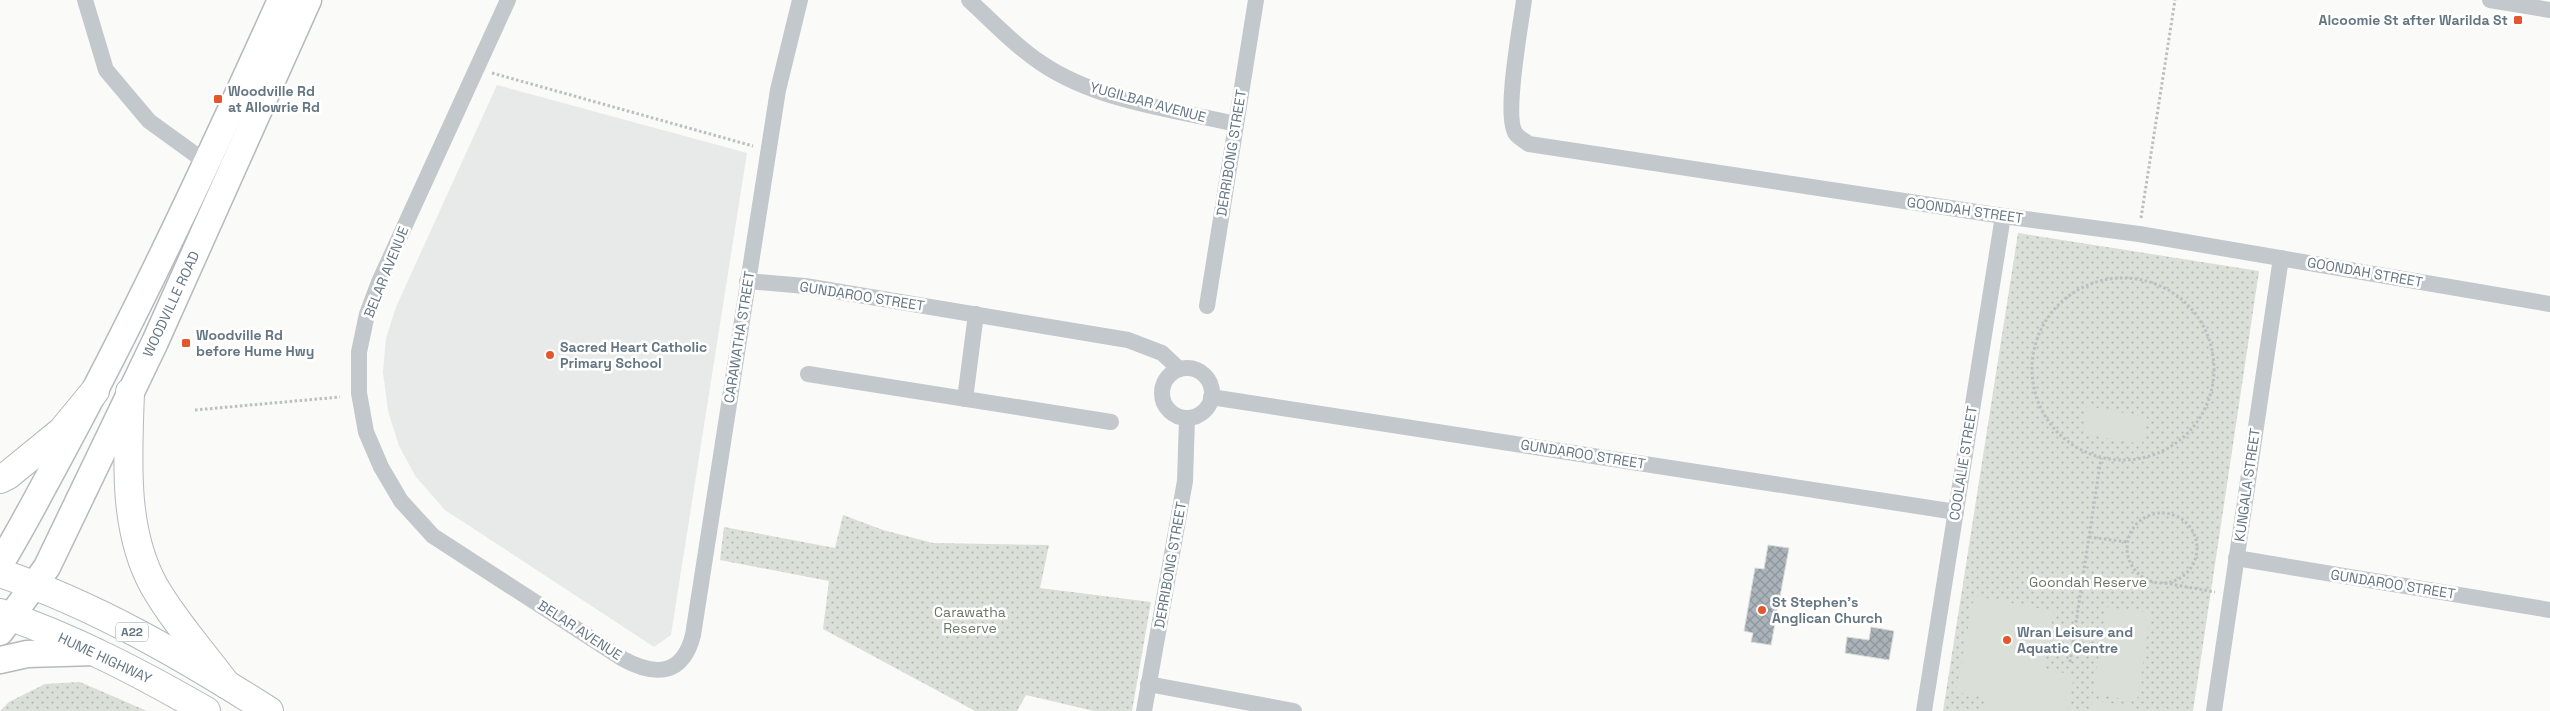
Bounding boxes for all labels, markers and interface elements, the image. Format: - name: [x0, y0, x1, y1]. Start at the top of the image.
- place label: Alcoomie St after Warilda St: [2319, 11, 2508, 29]
- marker: Alcoomie St after Warilda St: [2512, 14, 2524, 26]
- street label: YUGILBAR AVENUE: [1088, 78, 1208, 126]
- place label: Woodville Rd at Allowrie Rd: [228, 82, 320, 116]
- street label: DERRIBONG STREET: [1212, 88, 1250, 218]
- marker: Woodville Rd at Allowrie Rd: [212, 93, 224, 105]
- street label: GOONDAH STREET: [1906, 193, 2024, 227]
- street label: BELAR AVENUE: [359, 224, 413, 320]
- street label: WOODVILLE ROAD: [139, 248, 203, 360]
- street label: GOONDAH STREET: [2306, 253, 2424, 291]
- street label: CARAWATHA STREET: [720, 270, 758, 404]
- street label: GUNDAROO STREET: [798, 277, 926, 315]
- place label: Woodville Rd before Hume Hwy: [196, 326, 314, 360]
- marker: Woodville Rd before Hume Hwy: [180, 337, 192, 349]
- place label: Sacred Heart Catholic Primary School: [560, 338, 707, 372]
- marker: Sacred Heart Catholic Primary School: [544, 349, 556, 361]
- street label: COOLALIE STREET: [1945, 404, 1981, 522]
- street label: KUNGALA STREET: [2230, 427, 2264, 543]
- street label: GUNDAROO STREET: [1519, 435, 1647, 473]
- street label: DERRIBONG STREET: [1150, 500, 1190, 630]
- street label: GUNDAROO STREET: [2329, 565, 2457, 603]
- park label: Goondah Reserve: [2029, 573, 2147, 591]
- place label: St Stephen's Anglican Church: [1772, 593, 1883, 627]
- street label: BELAR AVENUE: [534, 596, 626, 664]
- park label: Carawatha Reserve: [934, 603, 1006, 637]
- marker: St Stephen's Anglican Church: [1756, 604, 1768, 616]
- road number: A22: [116, 622, 148, 642]
- place label: Wran Leisure and Aquatic Centre: [2017, 623, 2133, 657]
- street label: HUME HIGHWAY: [55, 628, 155, 688]
- marker: Wran Leisure and Aquatic Centre: [2001, 634, 2013, 646]

